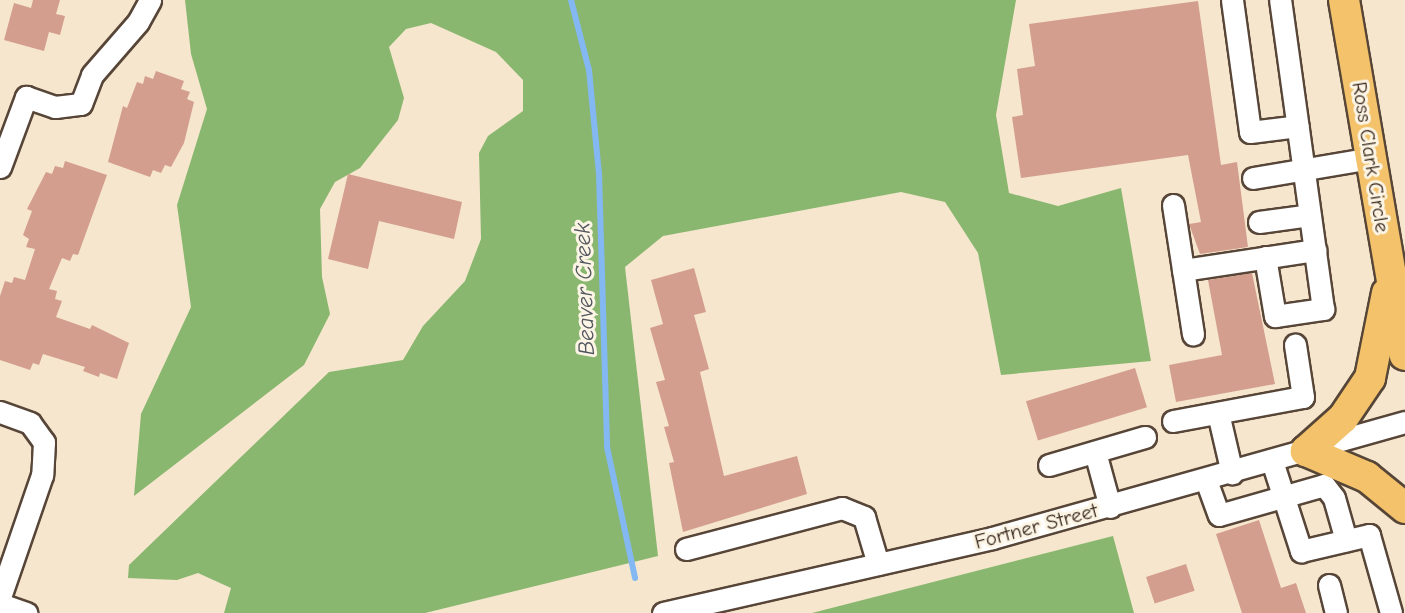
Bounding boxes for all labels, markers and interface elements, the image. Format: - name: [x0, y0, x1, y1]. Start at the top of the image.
- street label: Ross Clark Circle: [1347, 80, 1395, 234]
- water label: Beaver Creek: [569, 222, 601, 356]
- street label: Fortner Street: [972, 497, 1100, 555]

